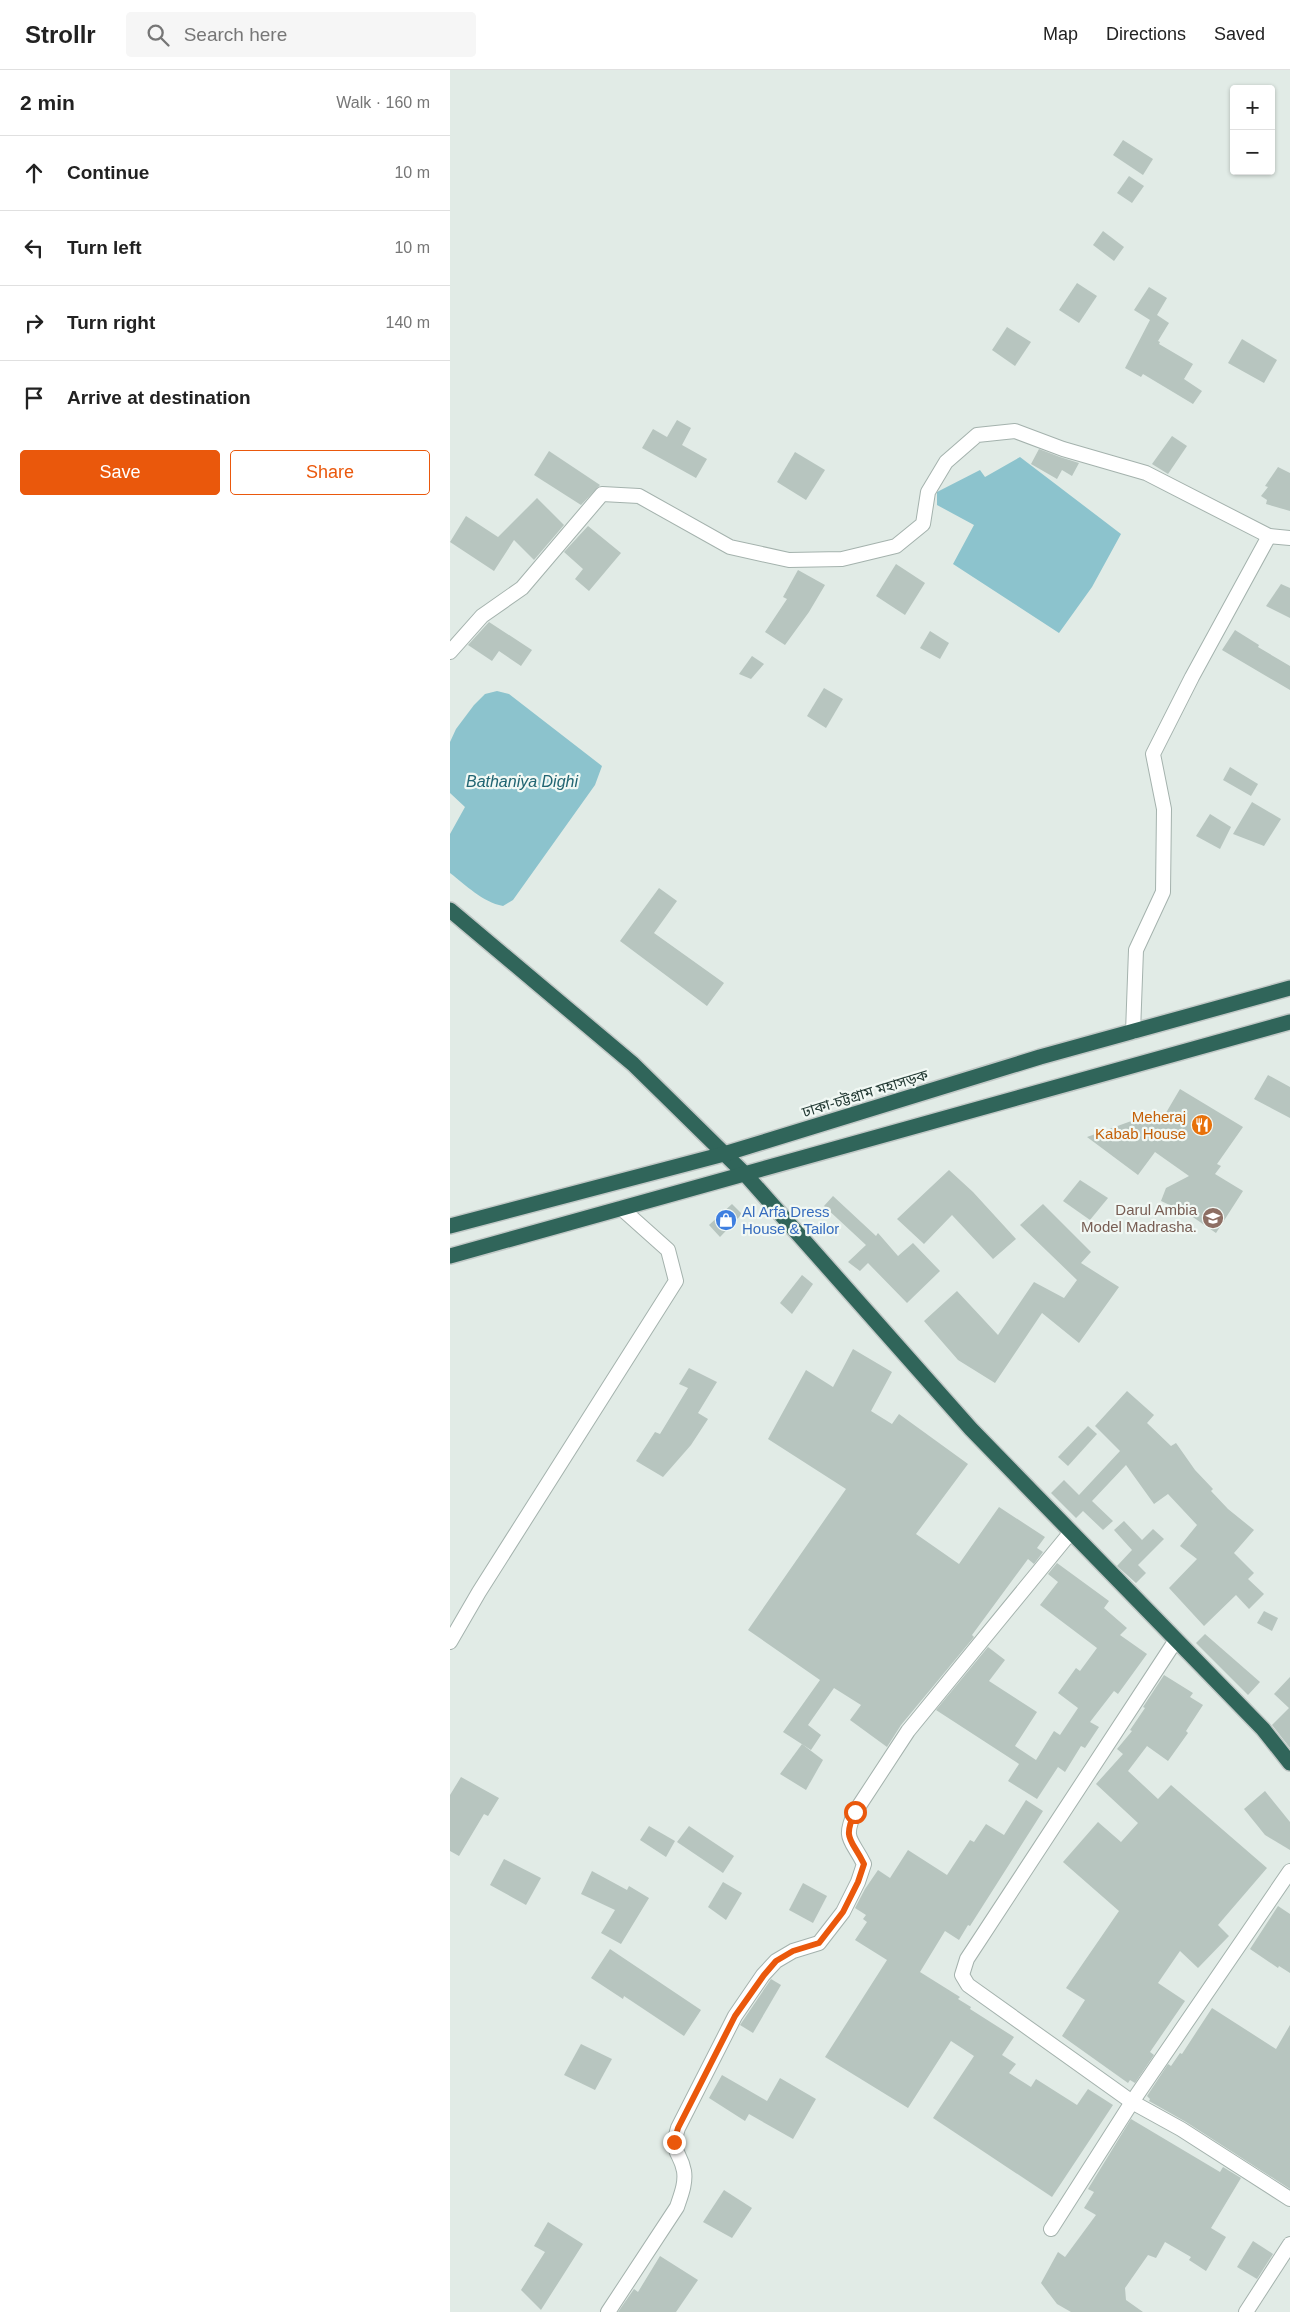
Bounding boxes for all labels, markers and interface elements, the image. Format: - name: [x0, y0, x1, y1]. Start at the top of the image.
- search box: [126, 12, 476, 57]
- text: Strollr: [25, 21, 96, 48]
- icon: search: [144, 21, 172, 49]
- text: Search here: [184, 24, 287, 45]
- text: Map: [1043, 24, 1078, 44]
- text: Directions: [1106, 24, 1186, 44]
- text: Saved: [1214, 24, 1265, 44]
- map controls: [1230, 85, 1275, 175]
- button: +: [1230, 85, 1275, 130]
- text: 2 min: [20, 91, 75, 114]
- text: Walk · 160 m: [336, 94, 430, 111]
- button: −: [1230, 130, 1275, 175]
- icon: ahead: [20, 159, 48, 187]
- text: Continue: [67, 162, 149, 183]
- text: 10 m: [394, 164, 430, 181]
- icon: left: [20, 234, 48, 262]
- text: Turn left: [67, 237, 142, 258]
- text: 10 m: [394, 239, 430, 256]
- icon: right: [20, 309, 48, 337]
- text: Turn right: [67, 312, 155, 333]
- text: 140 m: [386, 314, 430, 331]
- icon: arrive: [20, 384, 48, 412]
- text: Arrive at destination: [67, 387, 251, 408]
- button: Save: [20, 450, 220, 495]
- button: Share: [230, 450, 430, 495]
- water label: Bathaniya Dighi: [466, 773, 578, 790]
- street label: ঢাকা-চট্টগ্রাম মহাসড়ক: [799, 1065, 931, 1121]
- place label: Meheraj Kabab House: [1095, 1108, 1186, 1142]
- restaurant icon: Meheraj Kabab House: [1190, 1113, 1214, 1137]
- place label: Darul Ambia Model Madrasha.: [1081, 1201, 1198, 1235]
- place label: Al Arfa Dress House & Tailor: [742, 1203, 839, 1237]
- school or university icon: Darul Ambia Model Madrasha.: [1201, 1206, 1225, 1230]
- shop icon: Al Arfa Dress House & Tailor: [714, 1208, 738, 1232]
- route start: [844, 1801, 867, 1824]
- route end: [663, 2131, 686, 2154]

